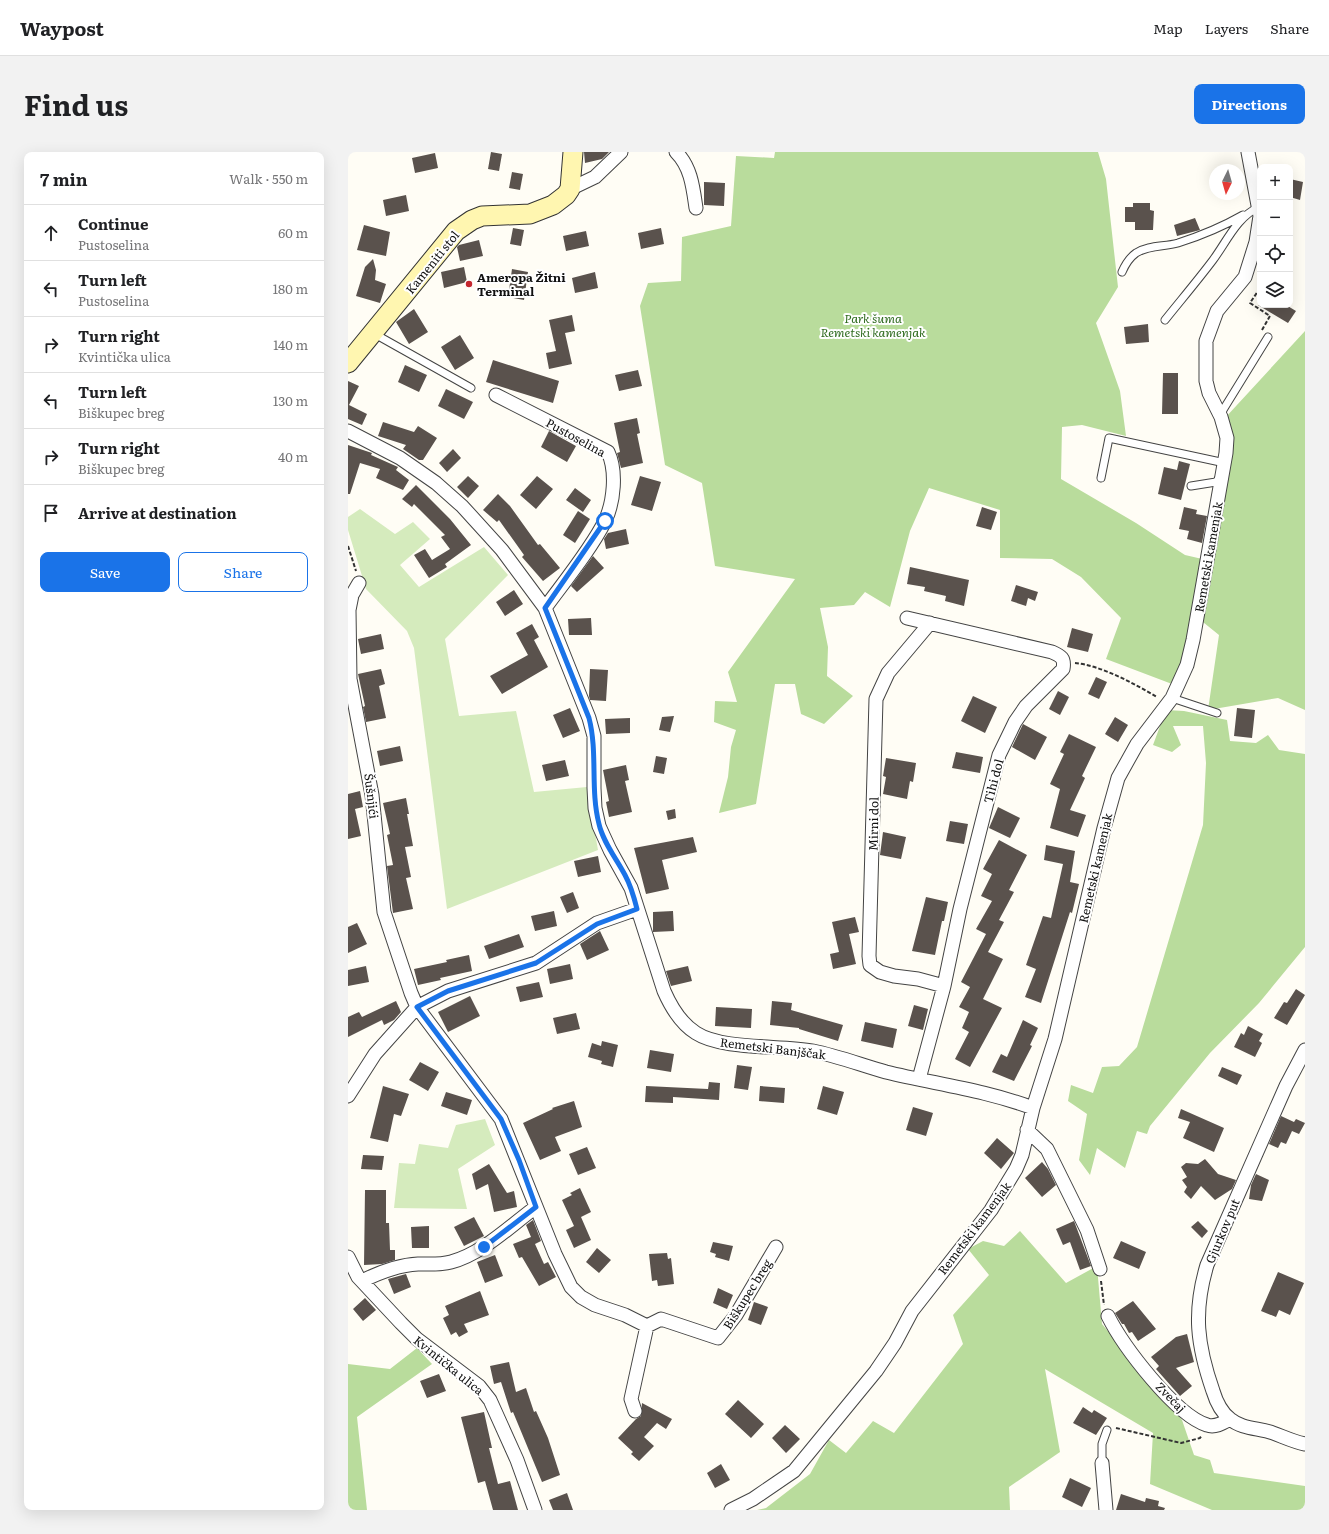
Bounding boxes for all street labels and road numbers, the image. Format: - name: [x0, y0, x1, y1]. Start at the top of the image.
- street label: Kameniti stol: [401, 227, 463, 297]
- street label: Pustoselina: [543, 413, 610, 461]
- street label: Remetski kamenjak: [1189, 500, 1227, 614]
- street label: Tihi dol: [978, 757, 1008, 805]
- street label: Šušnjići: [360, 772, 384, 820]
- street label: Mirni dol: [864, 797, 882, 851]
- street label: Remetski kamenjak: [1074, 811, 1117, 925]
- street label: Remetski Banjščak: [719, 1033, 828, 1064]
- street label: Remetski kamenjak: [933, 1177, 1015, 1278]
- street label: Gjurkov put: [1200, 1196, 1244, 1266]
- street label: Biškupec breg: [718, 1255, 776, 1333]
- street label: Kvintička ulica: [410, 1331, 488, 1399]
- street label: Zvečaj: [1152, 1378, 1190, 1416]

